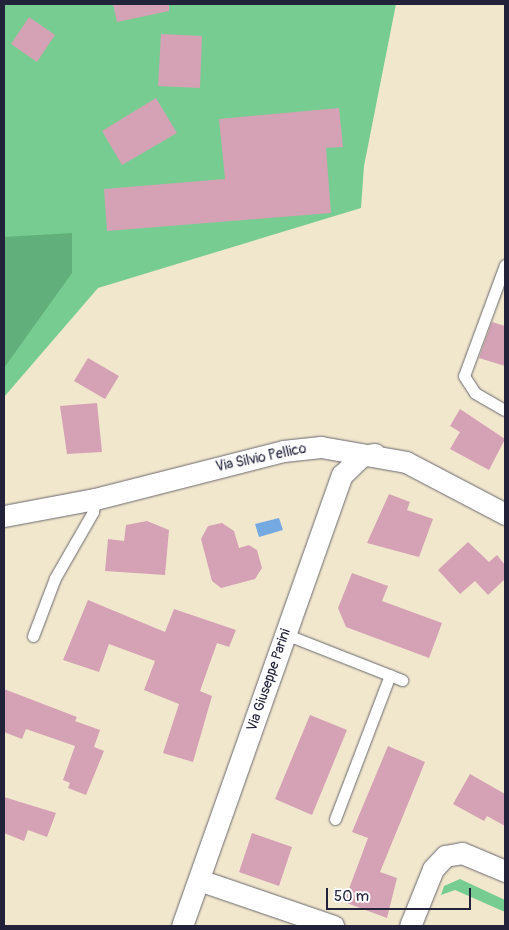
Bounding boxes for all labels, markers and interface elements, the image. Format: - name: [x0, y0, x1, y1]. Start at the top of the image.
- street label: Via Silvio Pellico: [214, 440, 308, 476]
- street label: Via Giuseppe Parini: [244, 627, 294, 733]
- scale bar: [329, 878, 474, 910]
- text: 50 m: [334, 887, 369, 906]

